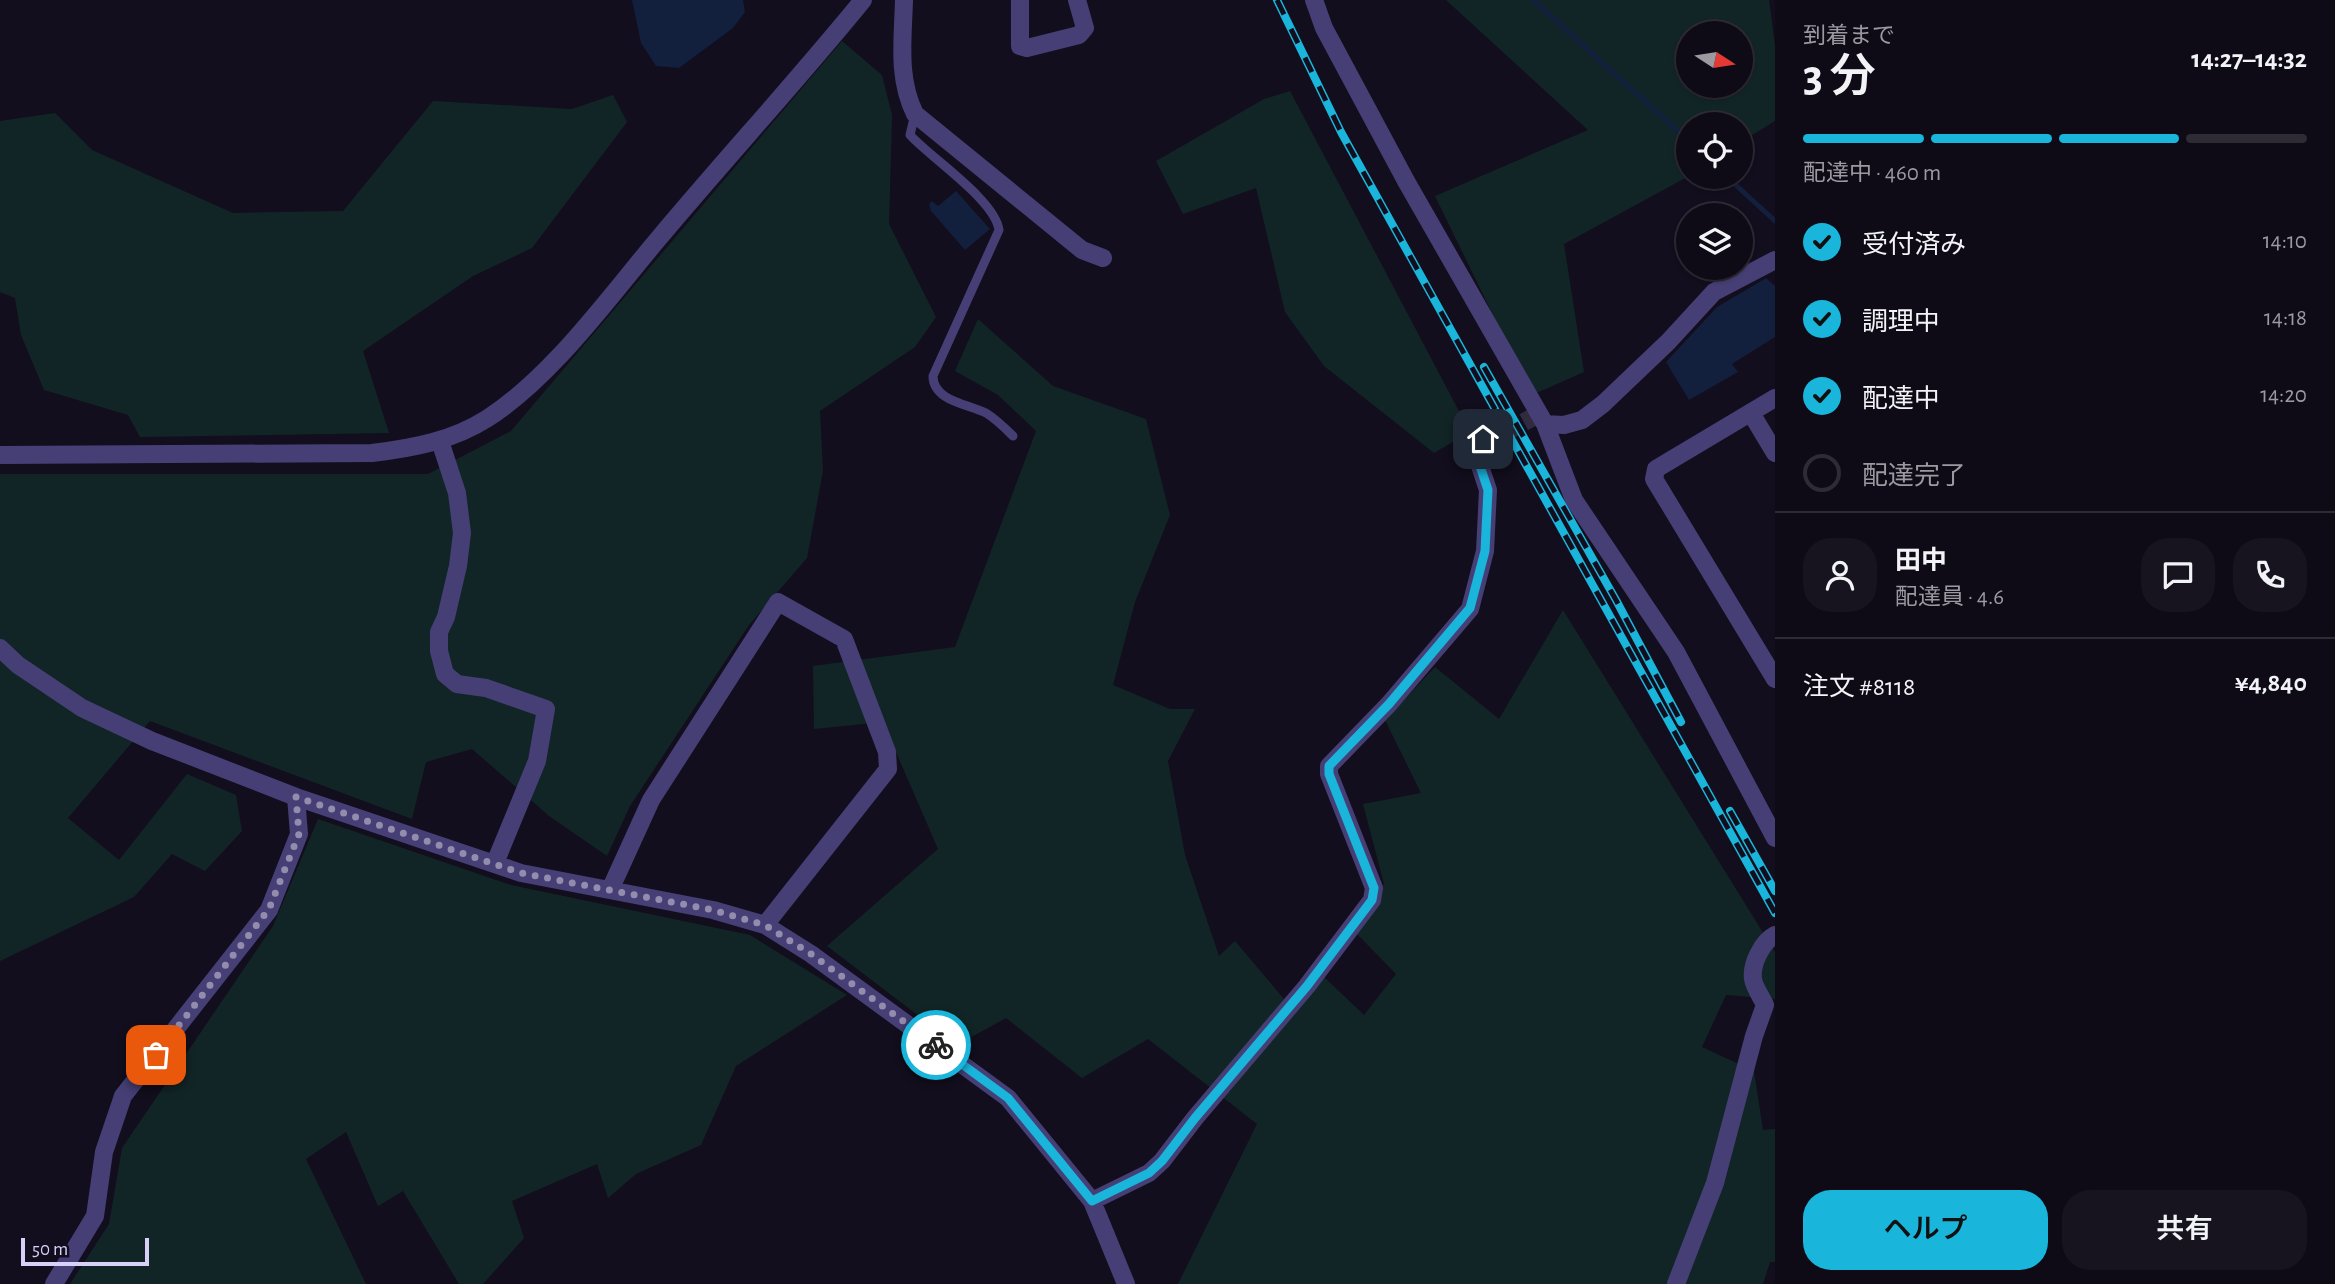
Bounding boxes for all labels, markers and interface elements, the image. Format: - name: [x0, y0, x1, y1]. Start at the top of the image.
- north arrow: [1676, 21, 1754, 98]
- map controls: [1676, 21, 1753, 280]
- text: 到着まで: [1803, 25, 1895, 48]
- text: 14:27–14:32: [2191, 46, 2307, 72]
- text: 3 分: [1803, 54, 1876, 100]
- button: locate: [1676, 112, 1753, 189]
- text: 配達中 · 460 m: [1803, 162, 1941, 185]
- button: layers: [1676, 203, 1753, 280]
- icon: check: [1803, 223, 1841, 261]
- text: 14:10: [2263, 230, 2307, 253]
- text: 受付済み: [1862, 232, 1966, 258]
- icon: check: [1803, 300, 1841, 338]
- text: 14:18: [2264, 307, 2307, 330]
- text: 調理中: [1862, 309, 1940, 335]
- icon: check: [1803, 377, 1841, 415]
- text: 14:20: [2260, 384, 2307, 407]
- text: 配達中: [1862, 386, 1940, 412]
- pin: [1453, 409, 1513, 469]
- icon: home: [1464, 420, 1502, 458]
- text: 配達完了: [1862, 463, 1966, 489]
- button: person: [1803, 538, 1877, 612]
- button: chat: [2141, 538, 2215, 612]
- button: phone: [2233, 538, 2307, 612]
- text: 田中: [1895, 548, 1947, 574]
- text: 配達員 · 4.6: [1895, 586, 2004, 609]
- text: ¥4,840: [2235, 670, 2307, 696]
- text: 注文 #8118: [1803, 674, 1915, 700]
- courier: [901, 1010, 971, 1080]
- pin: [126, 1025, 186, 1085]
- icon: bike: [917, 1026, 955, 1064]
- icon: bag: [137, 1036, 175, 1074]
- button: ヘルプ: [1803, 1190, 2048, 1270]
- button: 共有: [2062, 1190, 2307, 1270]
- scale bar: [21, 1235, 149, 1267]
- text: 50 m: [32, 1240, 68, 1259]

